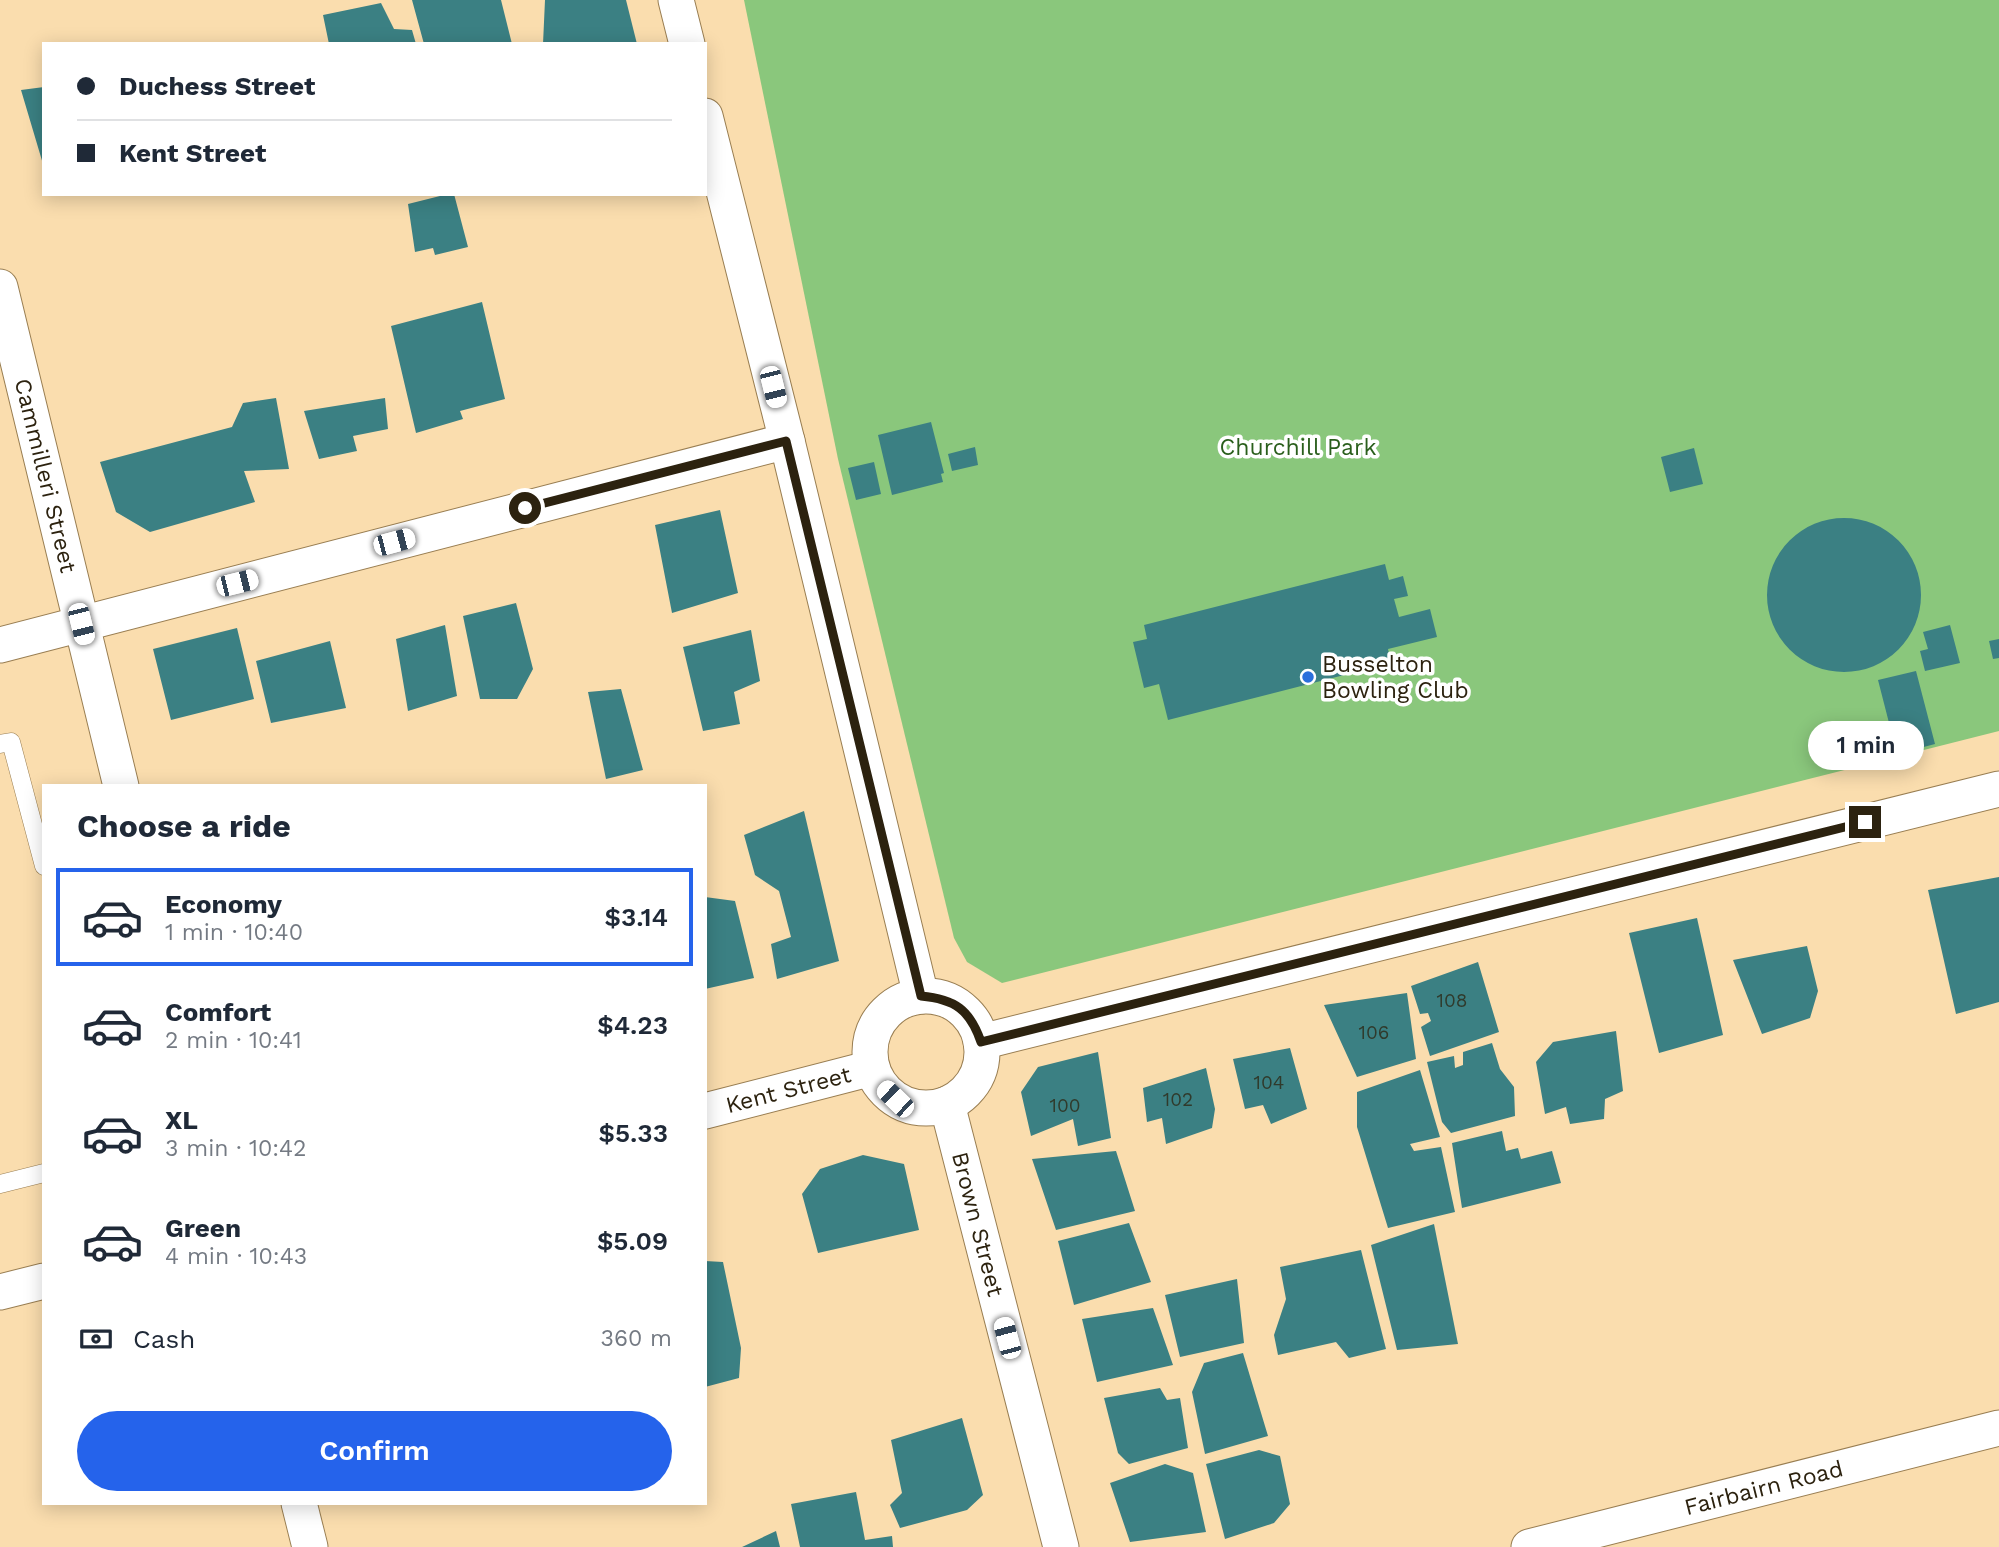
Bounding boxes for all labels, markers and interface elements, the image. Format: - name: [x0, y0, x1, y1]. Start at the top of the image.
- text: Duchess Street: [119, 71, 315, 101]
- text: Kent Street: [119, 138, 266, 168]
- car: [758, 364, 789, 410]
- street label: Cammilleri Street: [9, 376, 82, 576]
- park label: Churchill Park: [1219, 434, 1377, 461]
- route start: [509, 492, 541, 524]
- car: [371, 526, 418, 558]
- car: [215, 568, 260, 598]
- car: [66, 601, 97, 647]
- place label: Busselton Bowling Club: [1322, 651, 1469, 704]
- marker: Busselton Bowling Club: [1300, 669, 1316, 685]
- callout: 1 min: [1807, 720, 1923, 770]
- text: 1 min: [1836, 732, 1896, 759]
- route end: [1849, 806, 1881, 838]
- text: Choose a ride: [77, 807, 291, 845]
- icon: car: [81, 886, 144, 949]
- text: Economy: [165, 889, 282, 919]
- text: $3.14: [604, 902, 668, 932]
- text: 1 min · 10:40: [165, 919, 303, 946]
- house number: 108: [1437, 989, 1467, 1012]
- icon: car: [81, 994, 144, 1057]
- text: Comfort: [165, 997, 271, 1027]
- text: $4.23: [597, 1010, 668, 1040]
- house number: 106: [1359, 1021, 1389, 1044]
- text: 2 min · 10:41: [165, 1027, 302, 1054]
- street label: Kent Street: [723, 1060, 854, 1119]
- house number: 104: [1254, 1071, 1284, 1094]
- car: [873, 1077, 918, 1121]
- house number: 102: [1163, 1088, 1193, 1111]
- house number: 100: [1049, 1094, 1081, 1117]
- icon: car: [81, 1102, 144, 1165]
- text: XL: [165, 1105, 198, 1135]
- text: $5.33: [598, 1118, 668, 1148]
- text: 3 min · 10:42: [165, 1135, 307, 1162]
- street label: Brown Street: [946, 1149, 1010, 1300]
- icon: car: [81, 1210, 144, 1273]
- text: Green: [165, 1213, 241, 1243]
- text: $5.09: [597, 1226, 668, 1256]
- text: 4 min · 10:43: [165, 1243, 307, 1270]
- car: [992, 1315, 1023, 1361]
- icon: cash: [77, 1320, 115, 1358]
- text: Cash: [133, 1324, 195, 1354]
- text: 360 m: [601, 1325, 672, 1352]
- button: Confirm: [77, 1411, 672, 1491]
- street label: Fairbairn Road: [1681, 1455, 1846, 1521]

